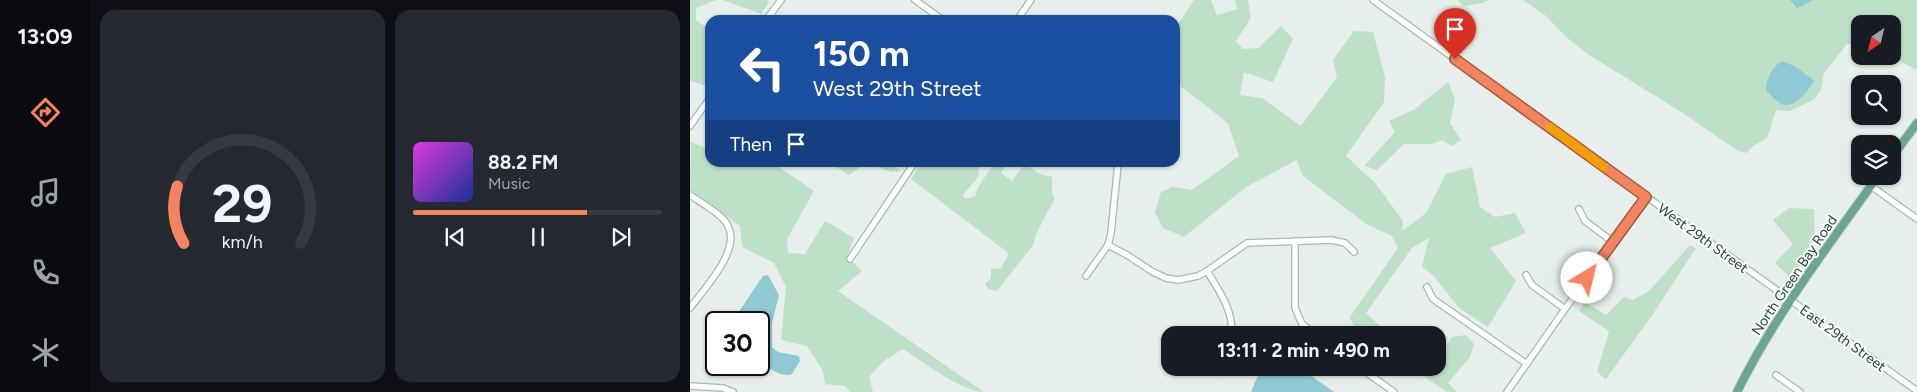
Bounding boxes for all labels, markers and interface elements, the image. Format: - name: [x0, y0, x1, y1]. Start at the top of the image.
- pin: [1434, 8, 1476, 59]
- icon: arrive: [1441, 15, 1469, 43]
- north arrow: [1851, 15, 1901, 65]
- map controls: [1851, 15, 1901, 185]
- text: 13:09: [17, 23, 73, 50]
- text: 150 m: [813, 33, 910, 75]
- icon: left: [730, 35, 795, 100]
- text: West 29th Street: [813, 75, 982, 102]
- button: search: [1851, 75, 1901, 125]
- icon: directions: [28, 95, 63, 130]
- icon: arrive: [782, 130, 810, 158]
- text: Then: [730, 133, 772, 156]
- button: layers: [1851, 135, 1901, 185]
- text: 88.2 FM: [488, 151, 558, 174]
- text: 29: [212, 173, 273, 235]
- text: Music: [488, 174, 530, 193]
- icon: music: [28, 175, 63, 210]
- street label: West 29th Street: [1654, 200, 1751, 277]
- street label: North Green Bay Road: [1748, 212, 1841, 338]
- icon: previous: [441, 223, 469, 251]
- icon: pause: [524, 223, 552, 251]
- icon: next: [607, 223, 635, 251]
- text: km/h: [222, 231, 263, 252]
- position arrow: [1560, 251, 1612, 303]
- icon: phone: [28, 255, 63, 290]
- street label: East 29th Street: [1796, 301, 1889, 375]
- speed limit sign: 30: [705, 311, 770, 376]
- icon: climate: [28, 335, 63, 370]
- text: 13:11 · 2 min · 490 m: [1217, 339, 1390, 362]

